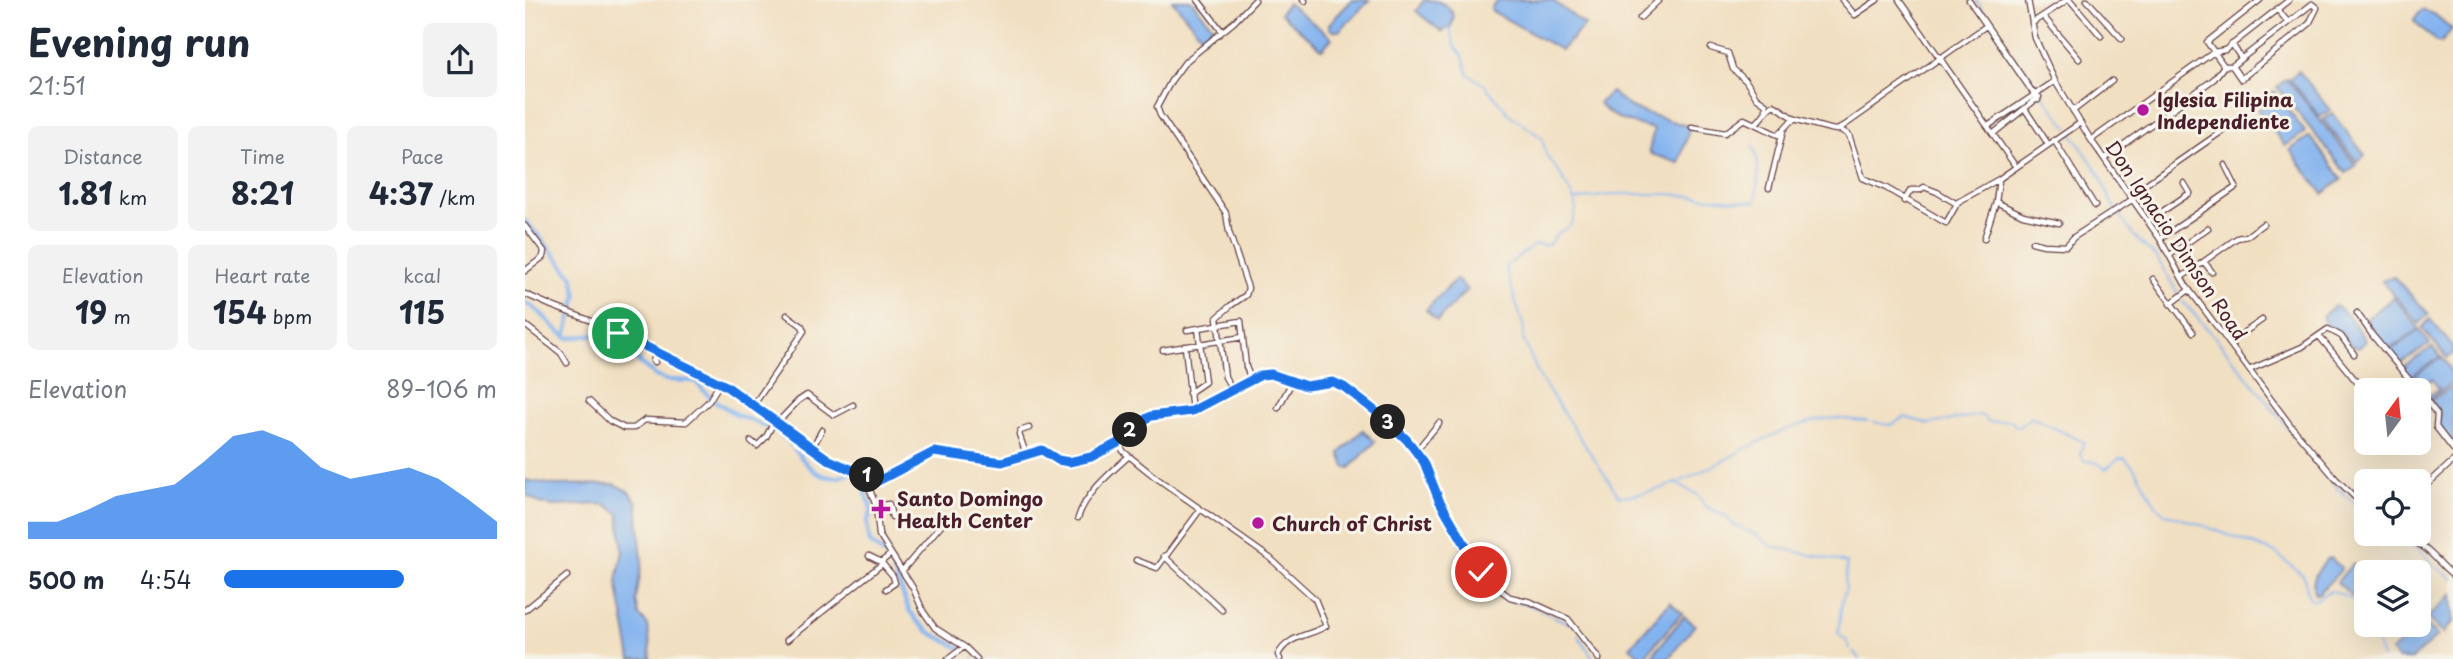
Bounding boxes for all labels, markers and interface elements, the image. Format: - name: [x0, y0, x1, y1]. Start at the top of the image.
- text: Evening run: [28, 13, 250, 70]
- button: share: [423, 23, 497, 97]
- text: 21:51: [28, 68, 86, 103]
- place label: Iglesia Filipina Independiente: [2157, 85, 2293, 135]
- marker: Iglesia Filipina Independiente: [2135, 102, 2151, 118]
- street label: Don Ignacio Dimson Road: [2099, 134, 2255, 346]
- text: Distance: [63, 142, 143, 170]
- text: Time: [240, 142, 285, 170]
- text: Pace: [401, 142, 444, 170]
- text: 1.81: [58, 170, 113, 215]
- text: 8:21: [231, 170, 294, 215]
- text: 4:37: [369, 170, 433, 215]
- text: km: [113, 183, 147, 211]
- text: /km: [433, 183, 476, 211]
- text: Elevation: [62, 261, 144, 289]
- text: Heart rate: [215, 261, 310, 289]
- text: kcal: [403, 261, 441, 289]
- text: 19: [75, 289, 107, 334]
- text: 154: [213, 289, 267, 334]
- text: 115: [399, 289, 445, 334]
- text: m: [107, 302, 131, 330]
- text: bpm: [267, 302, 312, 330]
- pin: [588, 303, 648, 363]
- icon: arrive: [599, 314, 637, 352]
- text: Elevation: [28, 371, 127, 406]
- text: 89–106 m: [386, 371, 497, 406]
- north arrow: [2354, 378, 2431, 455]
- map controls: [2354, 378, 2431, 637]
- pin: 3: [1371, 404, 1405, 440]
- text: 3: [1381, 407, 1394, 435]
- pin: 2: [1113, 412, 1147, 448]
- text: 2: [1123, 415, 1136, 443]
- pin: 1: [849, 458, 885, 492]
- text: 1: [862, 460, 871, 488]
- button: locate: [2354, 469, 2431, 546]
- place label: Santo Domingo Health Center: [897, 484, 1043, 534]
- marker: Santo Domingo Health Center: [871, 499, 891, 519]
- place label: Church of Christ: [1272, 509, 1432, 537]
- marker: Church of Christ: [1250, 515, 1266, 531]
- pin: [1451, 542, 1511, 602]
- icon: check: [1462, 553, 1500, 591]
- button: layers: [2354, 560, 2431, 637]
- text: 500 m: [28, 562, 105, 597]
- text: 4:54: [140, 562, 192, 597]

